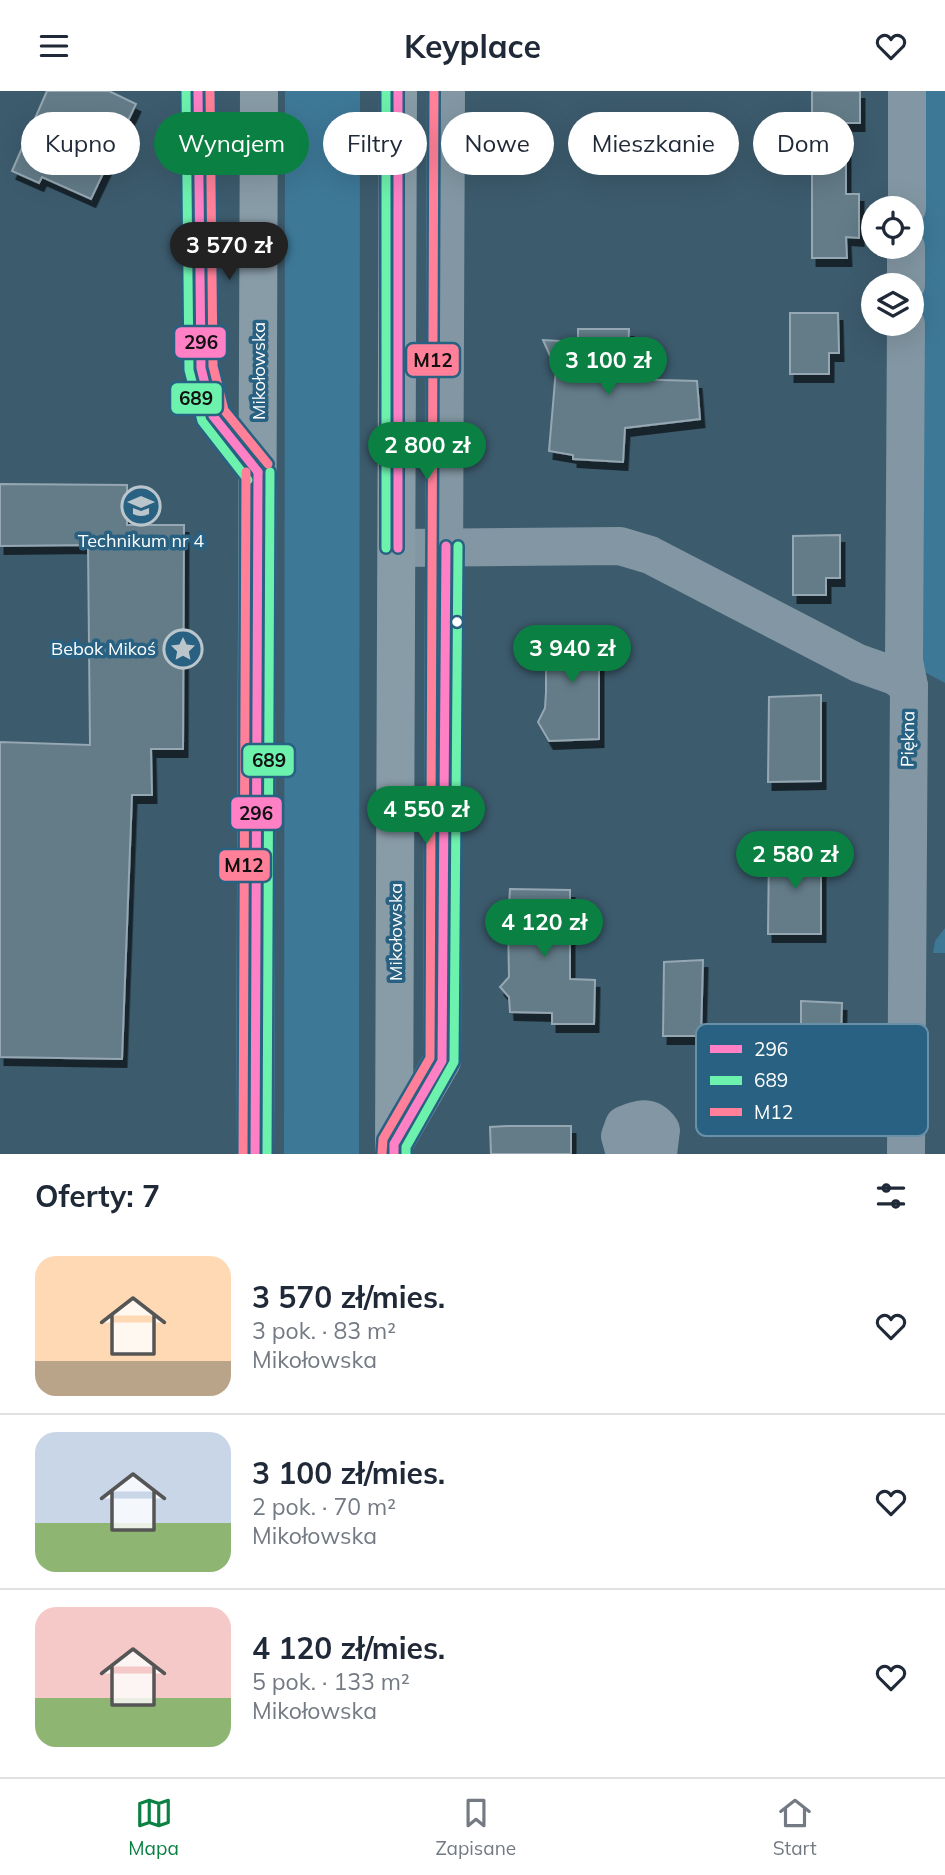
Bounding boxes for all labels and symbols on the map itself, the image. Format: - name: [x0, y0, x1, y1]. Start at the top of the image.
- pin: 3 570 zł: [157, 223, 301, 282]
- street label: Mikołowska: [247, 322, 270, 420]
- line badge: 296: [174, 326, 227, 359]
- text: 296: [184, 330, 218, 354]
- pin: 3 100 zł: [536, 337, 680, 397]
- line badge: M12: [406, 343, 460, 377]
- text: M12: [413, 348, 453, 372]
- line badge: 689: [170, 382, 223, 415]
- text: 689: [179, 386, 213, 410]
- pin: 2 800 zł: [355, 423, 499, 482]
- school or university icon: Technikum nr 4: [120, 485, 162, 527]
- place label: Technikum nr 4: [78, 529, 204, 552]
- unlabelled marker: [450, 615, 464, 629]
- pin: 3 940 zł: [500, 625, 644, 685]
- place icon: Bebok Mikoś: [162, 628, 204, 670]
- place label: Bebok Mikoś: [51, 637, 156, 660]
- street label: Piękna: [896, 711, 919, 767]
- line badge: 689: [242, 744, 295, 777]
- text: 689: [252, 748, 286, 772]
- pin: 4 550 zł: [354, 787, 498, 846]
- line badge: 296: [230, 796, 283, 830]
- text: 296: [239, 801, 273, 825]
- pin: 2 580 zł: [723, 831, 867, 891]
- line badge: M12: [218, 849, 271, 882]
- text: M12: [224, 853, 264, 877]
- street label: Mikołowska: [384, 883, 407, 981]
- pin: 4 120 zł: [472, 899, 616, 959]
- legend: [696, 1024, 928, 1136]
- text: 296: [754, 1037, 788, 1061]
- text: 689: [754, 1068, 788, 1092]
- text: M12: [754, 1100, 793, 1124]

